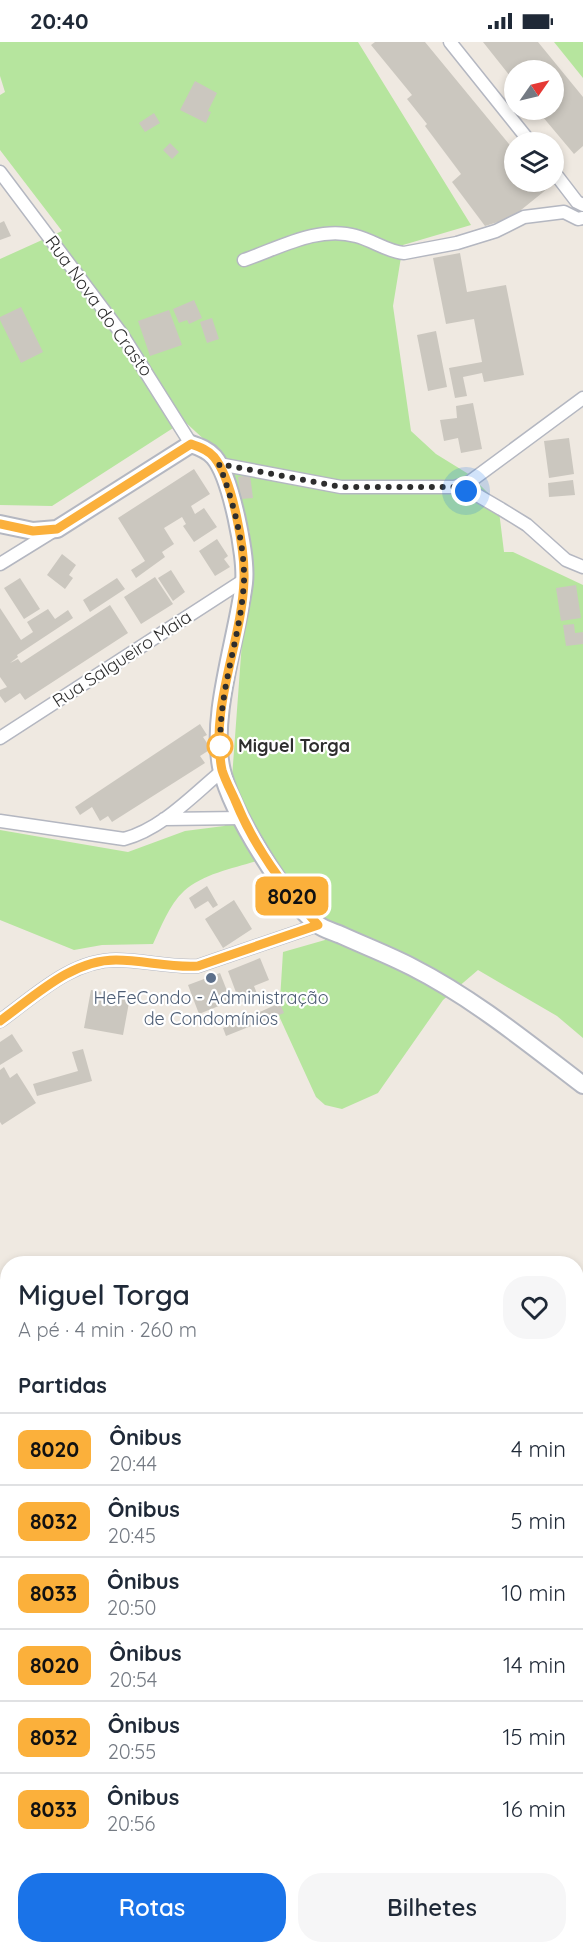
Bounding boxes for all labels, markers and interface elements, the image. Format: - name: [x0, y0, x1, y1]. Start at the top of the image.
- text: 20:40: [30, 7, 88, 35]
- north arrow: [504, 60, 564, 120]
- map controls: [504, 60, 564, 192]
- button: layers: [504, 132, 564, 192]
- street label: Rua Nova do Crasto: [41, 231, 158, 381]
- your location: [451, 476, 481, 506]
- street label: Rua Salgueiro Maia: [48, 605, 196, 712]
- marker: Miguel Torga: [207, 733, 233, 759]
- place label: Miguel Torga: [238, 734, 350, 757]
- line badge: 8020: [250, 876, 334, 916]
- text: 8020: [267, 883, 317, 909]
- marker: HeFeCondo - Administração de Condomínios: [204, 971, 218, 985]
- place label: HeFeCondo - Administração de Condomínios: [93, 986, 329, 1030]
- button: heart: [503, 1276, 566, 1339]
- text: Miguel Torga: [18, 1277, 190, 1312]
- text: A pé · 4 min · 260 m: [18, 1317, 197, 1342]
- text: Partidas: [18, 1371, 107, 1399]
- text: Ônibus: [109, 1423, 182, 1451]
- text: 4 min: [511, 1435, 566, 1463]
- text: 8020: [30, 1436, 79, 1462]
- text: 20:44: [109, 1451, 157, 1476]
- text: Ônibus: [108, 1495, 180, 1523]
- text: 5 min: [511, 1507, 566, 1535]
- text: 8032: [30, 1508, 78, 1534]
- text: 20:45: [108, 1523, 156, 1548]
- text: Ônibus: [107, 1567, 179, 1595]
- text: 10 min: [501, 1579, 566, 1607]
- text: 8033: [30, 1580, 77, 1606]
- text: 20:50: [107, 1595, 157, 1620]
- text: Ônibus: [109, 1639, 182, 1667]
- text: 14 min: [503, 1651, 566, 1679]
- text: 8020: [30, 1652, 79, 1678]
- text: 20:54: [109, 1667, 157, 1692]
- text: Ônibus: [108, 1711, 180, 1739]
- text: 15 min: [502, 1723, 566, 1751]
- text: 8032: [30, 1724, 78, 1750]
- text: 20:55: [108, 1739, 156, 1764]
- text: Ônibus: [107, 1783, 179, 1811]
- text: 16 min: [503, 1795, 566, 1823]
- text: 8033: [30, 1796, 77, 1822]
- text: 20:56: [107, 1811, 155, 1836]
- button: Rotas: [18, 1873, 286, 1942]
- button: Bilhetes: [298, 1873, 566, 1942]

